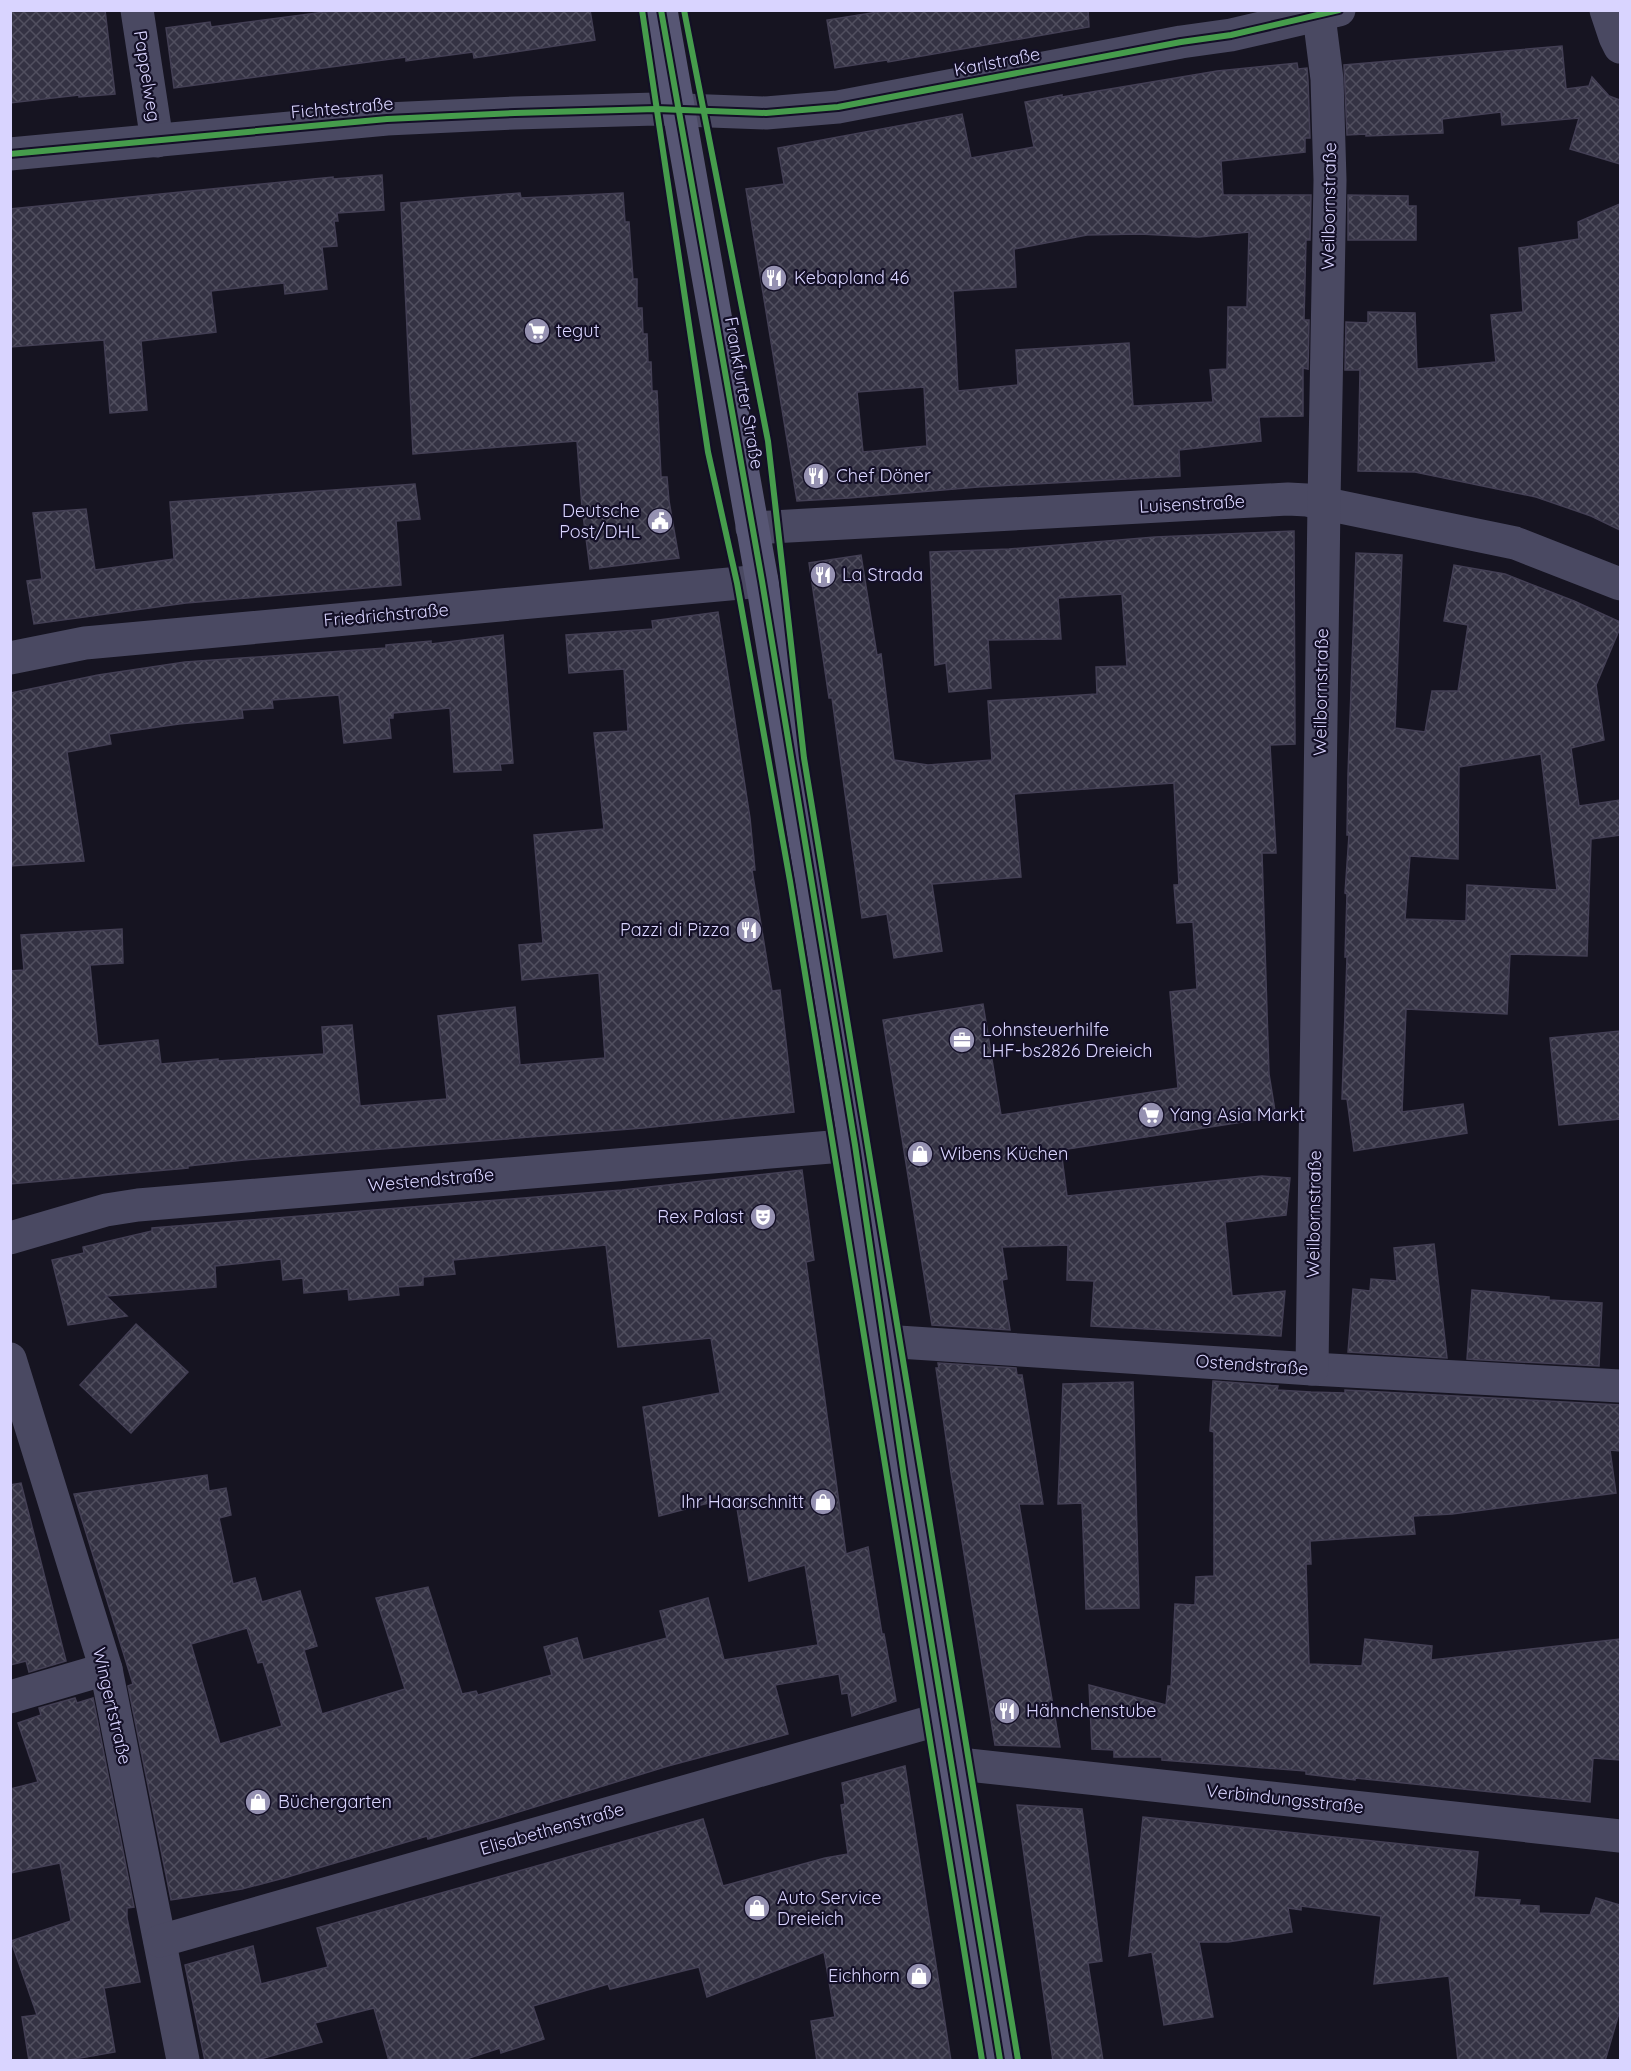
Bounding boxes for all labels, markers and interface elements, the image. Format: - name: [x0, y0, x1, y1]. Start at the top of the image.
- street label: Pappelweg: [129, 29, 166, 123]
- street label: Karlstraße: [952, 42, 1042, 81]
- street label: Fichtestraße: [290, 92, 394, 123]
- street label: Weilbornstraße: [1316, 142, 1341, 270]
- restaurant icon: Kebapland 46: [759, 263, 789, 293]
- place label: Kebapland 46: [794, 266, 909, 289]
- street label: Frankfurter Straße: [720, 315, 769, 471]
- supermarket icon: tegut: [522, 316, 552, 346]
- place label: tegut: [556, 319, 600, 342]
- restaurant icon: Chef Döner: [801, 461, 831, 491]
- place label: Chef Döner: [836, 464, 931, 487]
- street label: Luisenstraße: [1138, 489, 1245, 518]
- place label: Deutsche Post/DHL: [559, 499, 640, 543]
- public building icon: Deutsche Post/DHL: [645, 506, 675, 536]
- restaurant icon: La Strada: [808, 560, 838, 590]
- place label: La Strada: [842, 563, 923, 586]
- street label: Friedrichstraße: [322, 598, 449, 631]
- street label: Weilbornstraße: [1308, 628, 1333, 756]
- restaurant icon: Pazzi di Pizza: [734, 915, 764, 945]
- place label: Pazzi di Pizza: [620, 918, 730, 941]
- place label: Lohnsteuerhilfe LHF-bs2826 Dreieich: [982, 1018, 1152, 1062]
- office icon: Lohnsteuerhilfe LHF-bs2826 Dreieich: [947, 1025, 977, 1055]
- supermarket icon: Yang Asia Markt: [1136, 1100, 1166, 1130]
- place label: Yang Asia Markt: [1170, 1103, 1305, 1126]
- shop icon: Wibens Küchen: [905, 1139, 935, 1169]
- place label: Wibens Küchen: [940, 1142, 1068, 1165]
- street label: Weilbornstraße: [1301, 1150, 1326, 1278]
- street label: Westendstraße: [367, 1163, 495, 1196]
- theatre icon: Rex Palast: [748, 1202, 778, 1232]
- place label: Rex Palast: [657, 1205, 744, 1228]
- street label: Ostendstraße: [1195, 1349, 1309, 1380]
- shop icon: Ihr Haarschnitt: [808, 1487, 838, 1517]
- place label: Ihr Haarschnitt: [681, 1490, 804, 1513]
- street label: Wingertstraße: [88, 1645, 137, 1767]
- restaurant icon: Hähnchenstube: [992, 1696, 1022, 1726]
- place label: Hähnchenstube: [1026, 1699, 1156, 1722]
- street label: Verbindungsstraße: [1205, 1779, 1365, 1818]
- shop icon: Büchergarten: [243, 1787, 273, 1817]
- place label: Büchergarten: [278, 1790, 392, 1813]
- street label: Elisabethenstraße: [477, 1797, 627, 1860]
- place label: Auto Service Dreieich: [777, 1886, 882, 1930]
- shop icon: Auto Service Dreieich: [742, 1893, 772, 1923]
- shop icon: Eichhorn: [904, 1961, 934, 1991]
- place label: Eichhorn: [828, 1964, 900, 1987]

